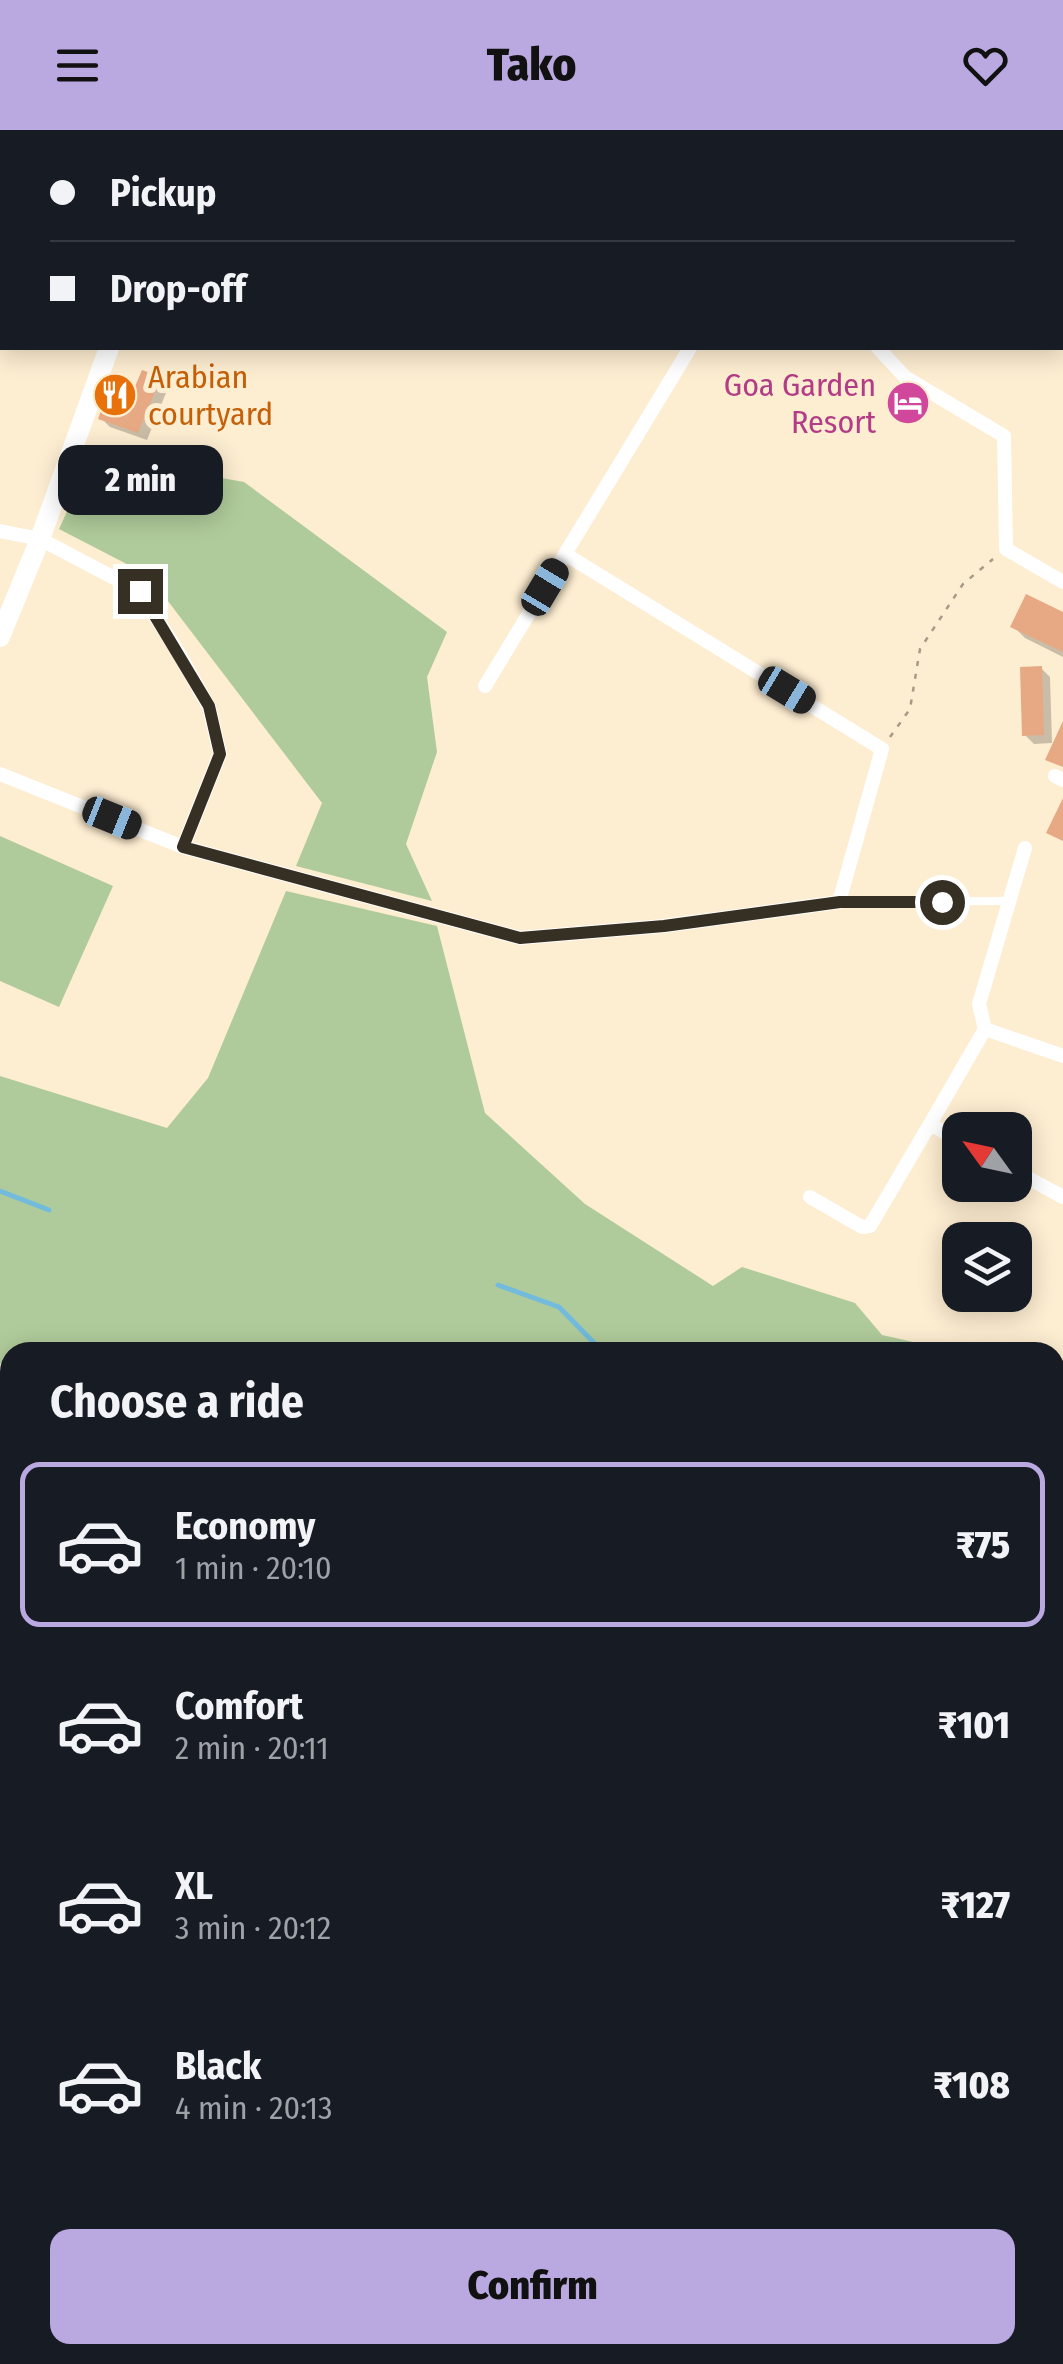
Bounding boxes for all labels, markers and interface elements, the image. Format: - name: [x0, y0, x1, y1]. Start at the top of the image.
- icon: menu: [50, 38, 105, 93]
- text: Tako: [487, 38, 576, 92]
- icon: heart: [958, 38, 1013, 93]
- text: Pickup: [110, 170, 216, 216]
- text: Drop-off: [110, 266, 246, 312]
- place label: Arabian courtyard: [148, 358, 273, 433]
- place label: Goa Garden Resort: [724, 366, 877, 441]
- restaurant icon: Arabian courtyard: [92, 372, 138, 418]
- hotel icon: Goa Garden Resort: [885, 380, 931, 426]
- callout: 2 min: [58, 446, 222, 516]
- text: 2 min: [105, 461, 176, 499]
- car: [517, 554, 573, 620]
- route end: [118, 569, 163, 614]
- car: [754, 662, 820, 718]
- car: [79, 793, 145, 843]
- route start: [920, 880, 965, 925]
- north arrow: [942, 1112, 1032, 1202]
- map controls: [942, 1112, 1032, 1312]
- button: layers: [942, 1222, 1032, 1312]
- text: Choose a ride: [50, 1375, 304, 1429]
- icon: car: [55, 1500, 145, 1590]
- text: Economy: [175, 1503, 315, 1549]
- text: ₹75: [956, 1522, 1010, 1568]
- text: 1 min · 20:10: [175, 1549, 332, 1587]
- icon: car: [55, 1680, 145, 1770]
- text: Comfort: [175, 1683, 303, 1729]
- text: ₹101: [938, 1702, 1010, 1748]
- text: 2 min · 20:11: [175, 1729, 329, 1767]
- icon: car: [55, 1860, 145, 1950]
- text: XL: [175, 1863, 213, 1909]
- text: ₹127: [941, 1882, 1010, 1928]
- text: 3 min · 20:12: [175, 1909, 331, 1947]
- icon: car: [55, 2040, 145, 2130]
- text: Black: [175, 2043, 261, 2089]
- text: ₹108: [933, 2062, 1010, 2108]
- text: 4 min · 20:13: [175, 2089, 333, 2127]
- button: Confirm: [50, 2229, 1015, 2344]

